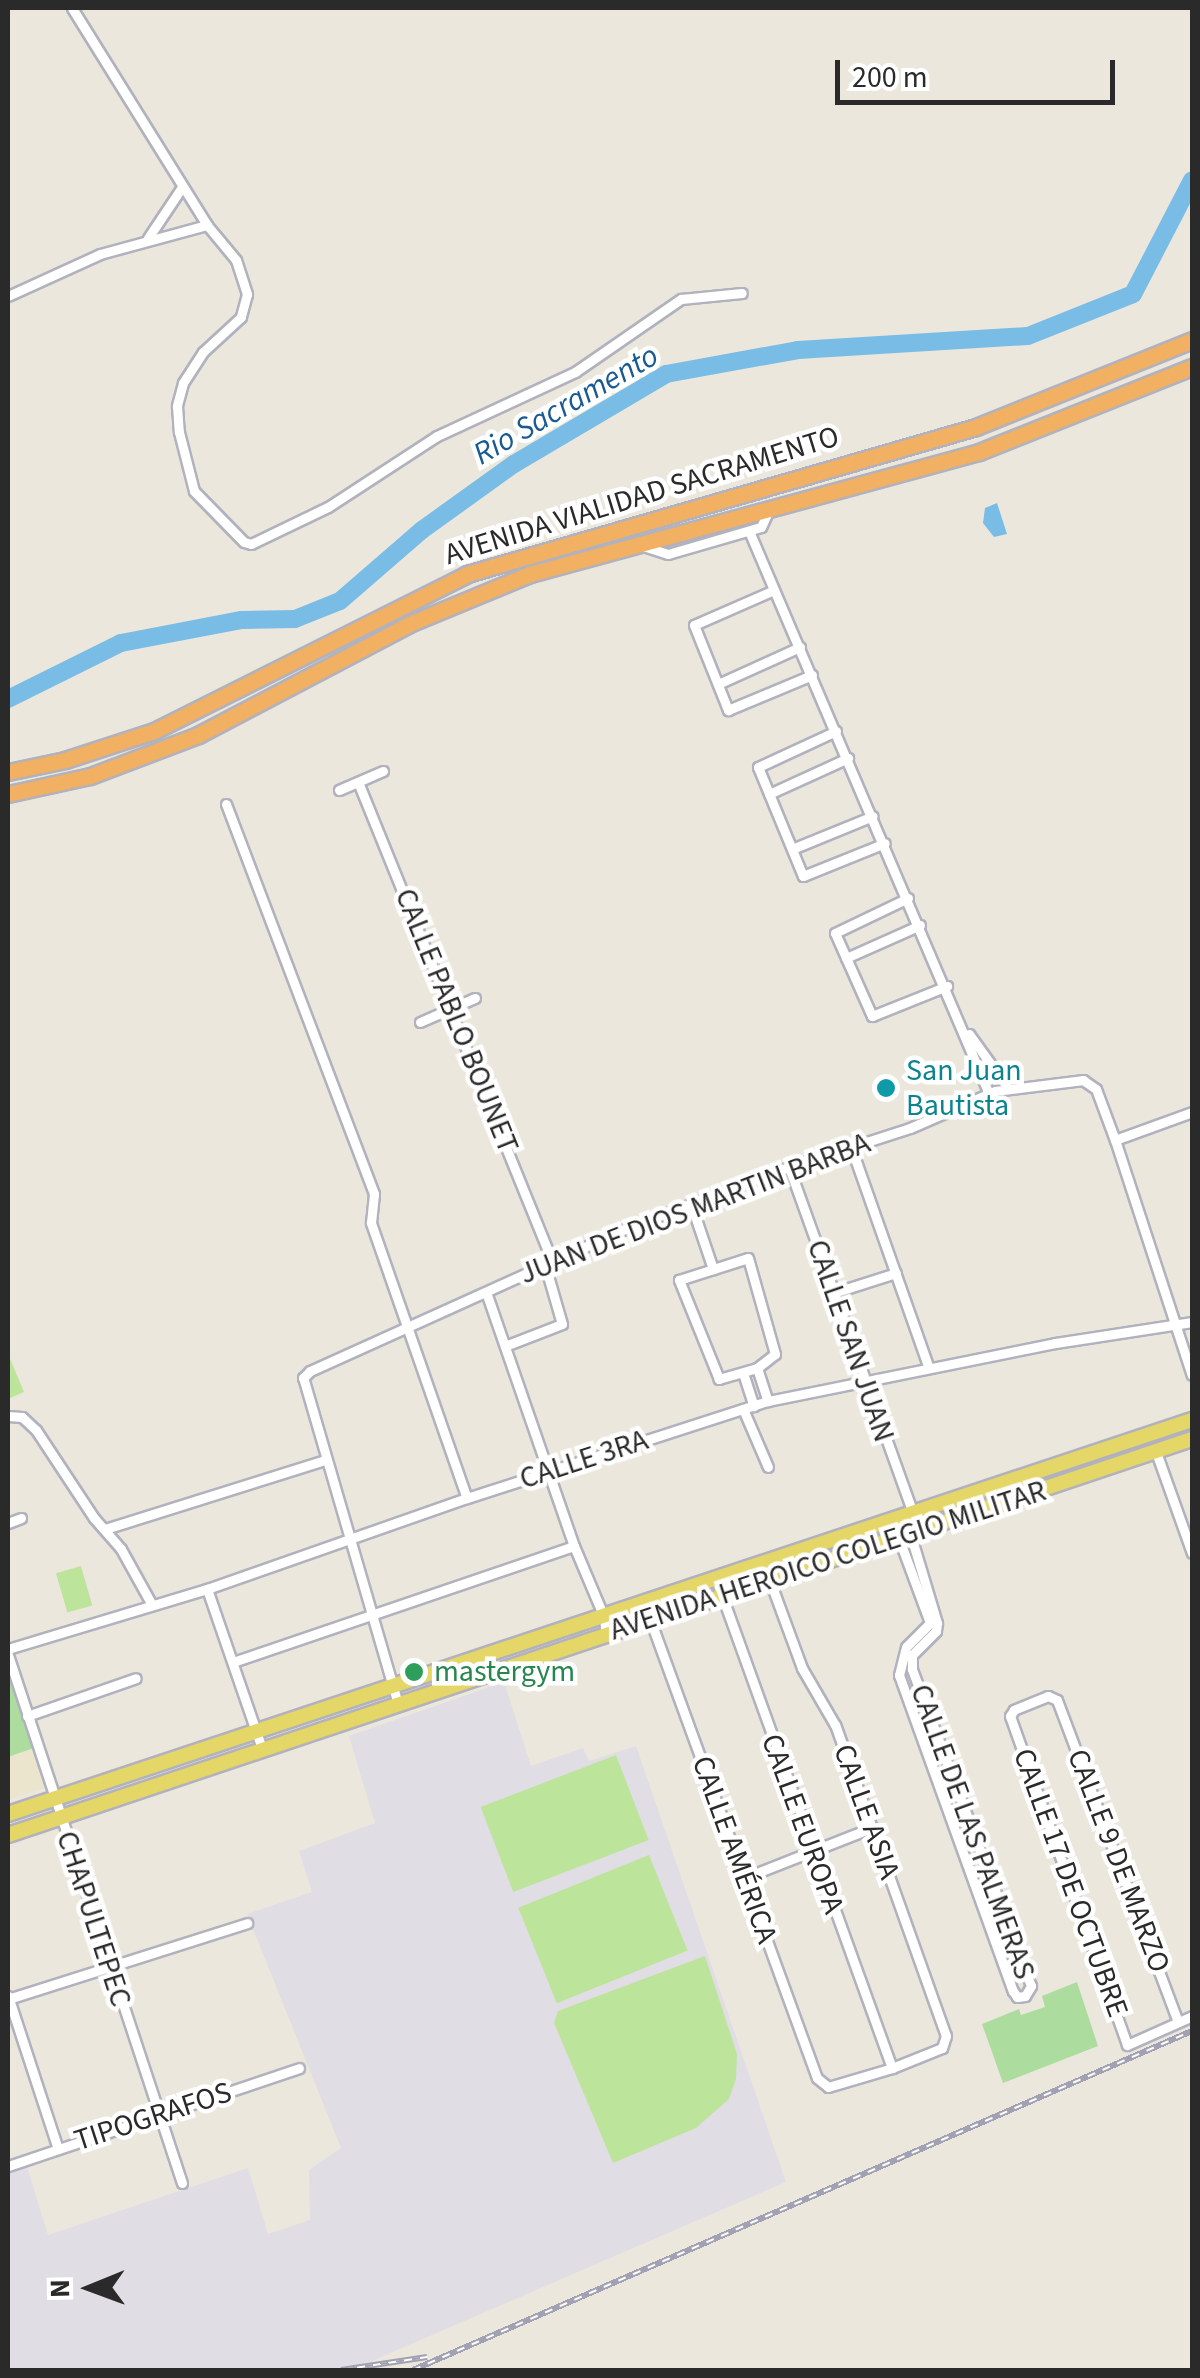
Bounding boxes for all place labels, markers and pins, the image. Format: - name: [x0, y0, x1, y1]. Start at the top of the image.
- place label: San Juan Bautista: [906, 1053, 1022, 1124]
- marker: San Juan Bautista: [875, 1077, 897, 1099]
- place label: mastergym: [434, 1654, 575, 1690]
- marker: mastergym: [403, 1661, 425, 1683]

